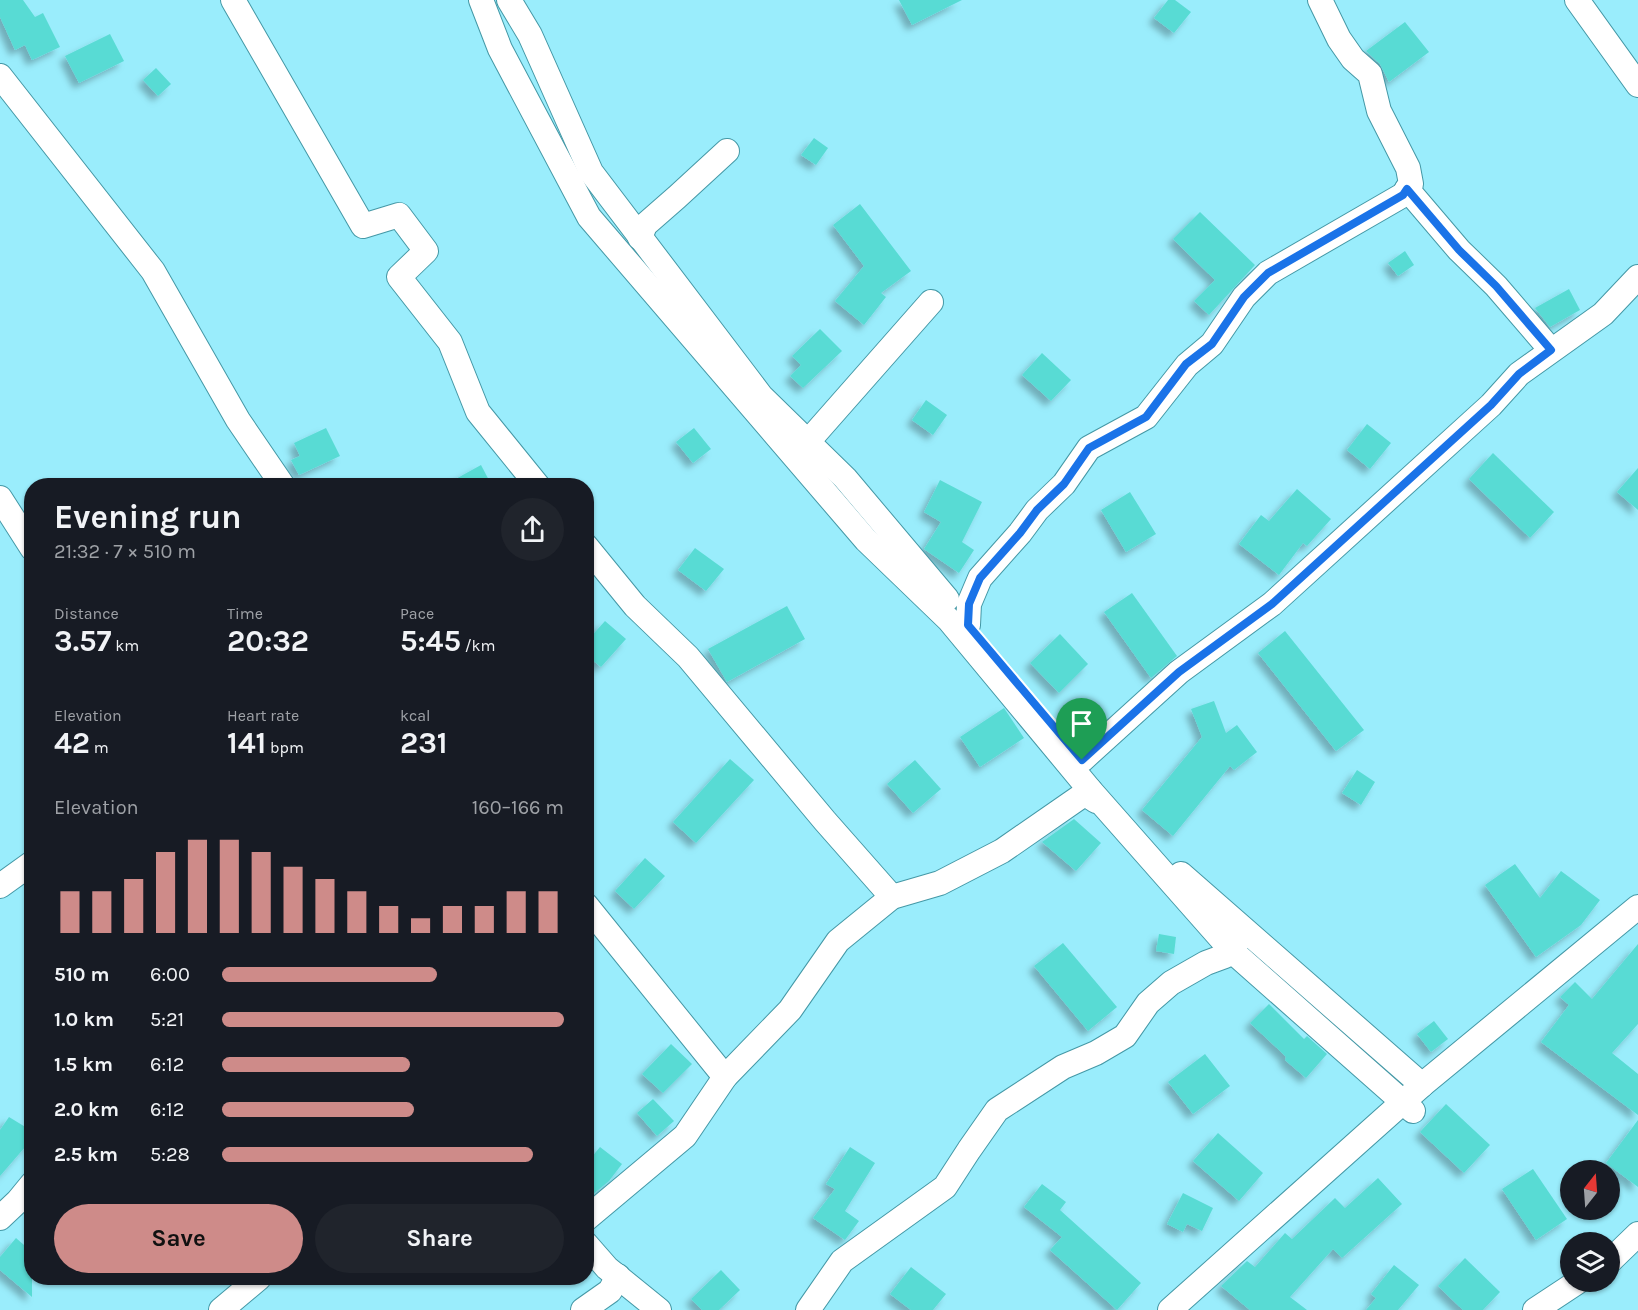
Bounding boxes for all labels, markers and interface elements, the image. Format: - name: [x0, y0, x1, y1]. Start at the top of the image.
- text: Evening run: [54, 498, 242, 536]
- button: share: [501, 498, 564, 561]
- text: 21:32 · 7 × 510 m: [54, 540, 196, 563]
- text: Distance: [54, 604, 119, 623]
- text: Time: [227, 604, 263, 623]
- text: Pace: [400, 604, 434, 623]
- text: 3.57: [54, 623, 112, 659]
- text: 20:32: [227, 623, 309, 659]
- text: 5:45: [400, 623, 461, 659]
- text: km: [112, 636, 139, 655]
- text: /km: [461, 636, 496, 655]
- pin: [1056, 698, 1107, 760]
- text: Elevation: [54, 706, 122, 725]
- text: Heart rate: [227, 706, 299, 725]
- text: kcal: [400, 706, 431, 725]
- icon: arrive: [1065, 707, 1098, 740]
- text: 42: [54, 725, 90, 761]
- text: 141: [227, 725, 266, 761]
- text: 231: [400, 725, 448, 761]
- text: m: [90, 738, 109, 757]
- text: bpm: [266, 738, 304, 757]
- text: Elevation: [54, 796, 139, 819]
- text: 160–166 m: [472, 796, 564, 819]
- text: 510 m: [54, 963, 109, 986]
- text: 6:00: [150, 963, 190, 986]
- text: 1.0 km: [54, 1008, 114, 1031]
- text: 5:21: [150, 1008, 184, 1031]
- text: 1.5 km: [54, 1053, 113, 1076]
- text: 6:12: [150, 1053, 184, 1076]
- text: 2.0 km: [54, 1098, 119, 1121]
- text: 6:12: [150, 1098, 184, 1121]
- text: 2.5 km: [54, 1143, 118, 1166]
- text: 5:28: [150, 1143, 190, 1166]
- north arrow: [1560, 1160, 1620, 1220]
- map controls: [1560, 1160, 1620, 1292]
- button: Save: [54, 1204, 303, 1273]
- button: Share: [315, 1204, 564, 1273]
- button: layers: [1560, 1232, 1620, 1292]

